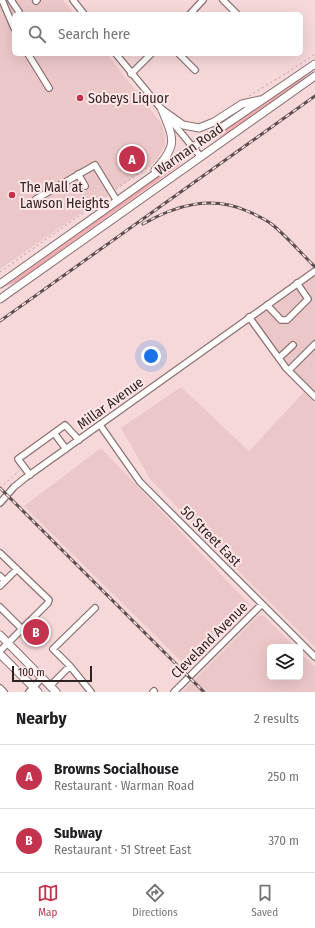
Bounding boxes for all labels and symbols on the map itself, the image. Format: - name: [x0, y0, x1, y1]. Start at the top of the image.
- place label: Sobeys Liquor: [88, 90, 169, 107]
- marker: Sobeys Liquor: [75, 93, 85, 103]
- street label: Warman Road: [152, 120, 227, 179]
- pin: A: [119, 144, 145, 174]
- place label: The Mall at Lawson Heights: [20, 179, 110, 212]
- marker: The Mall at Lawson Heights: [7, 190, 17, 200]
- your location: [141, 346, 161, 366]
- street label: Millar Avenue: [74, 374, 147, 433]
- street label: 50 Street East: [177, 503, 245, 570]
- street label: Cleveland Avenue: [168, 598, 251, 682]
- pin: B: [23, 617, 49, 647]
- scale bar: [12, 664, 92, 683]

